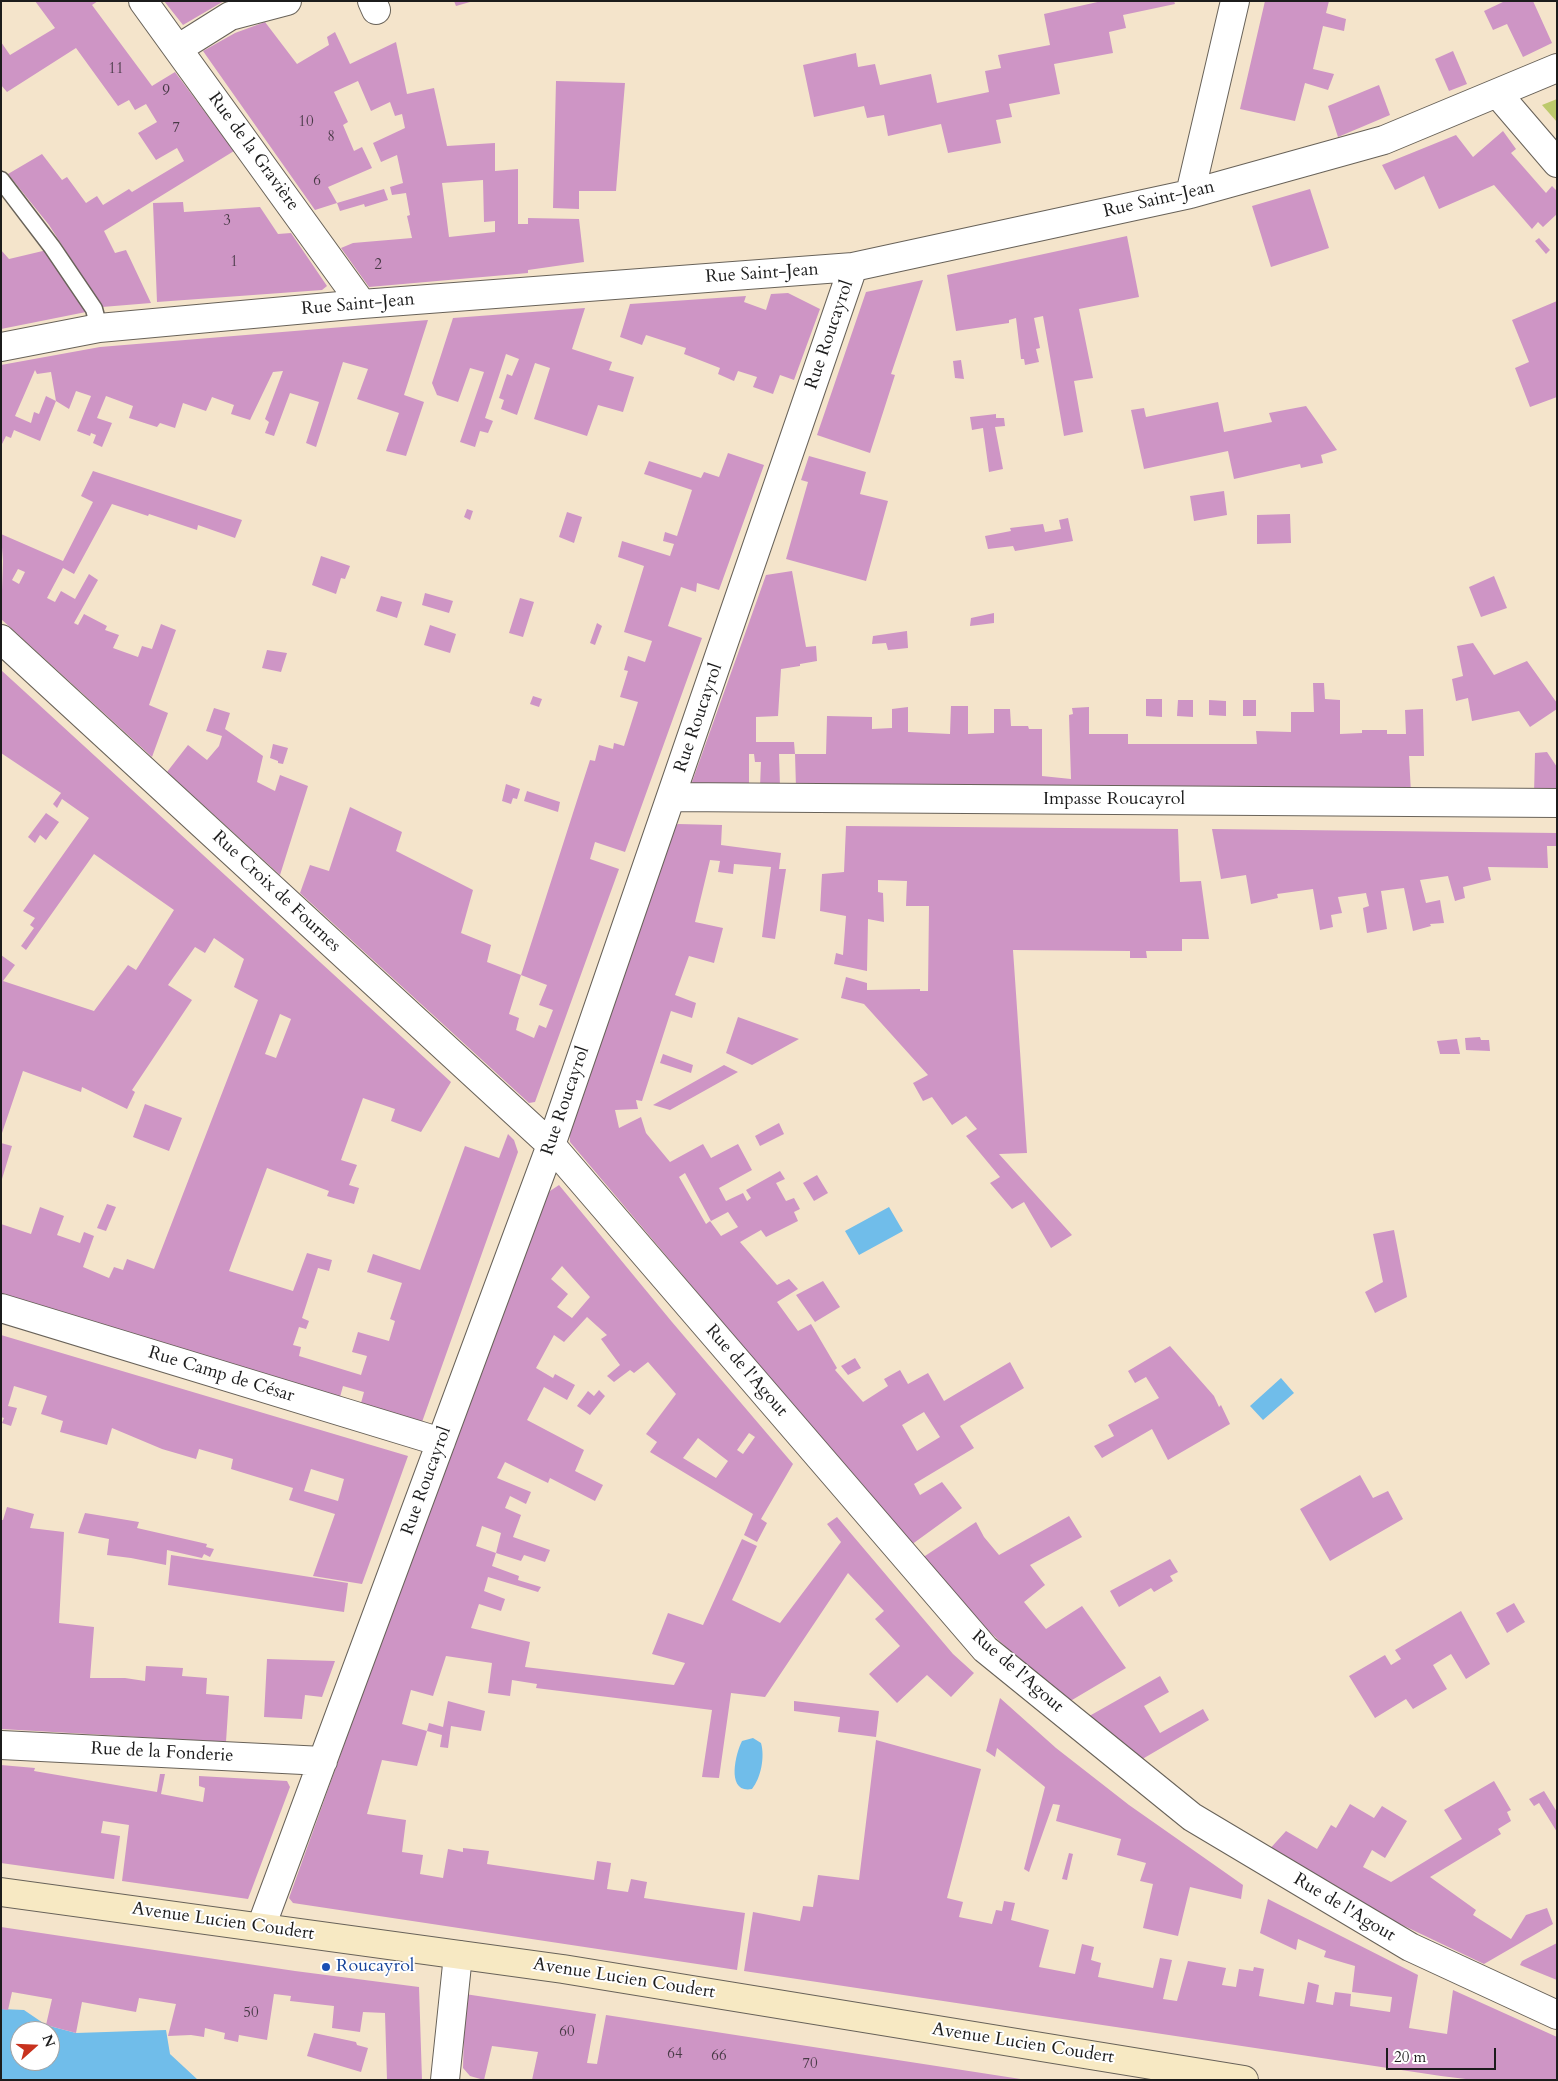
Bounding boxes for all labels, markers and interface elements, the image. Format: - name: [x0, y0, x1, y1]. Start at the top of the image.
- house number: 11: [108, 61, 124, 79]
- house number: 9: [162, 83, 170, 101]
- street label: Rue de la Gravière: [203, 89, 303, 215]
- house number: 10: [298, 114, 314, 132]
- house number: 7: [172, 120, 180, 138]
- house number: 8: [327, 129, 335, 147]
- house number: 6: [313, 173, 321, 191]
- street label: Rue Saint-Jean: [1101, 177, 1217, 223]
- house number: 3: [223, 213, 231, 231]
- house number: 1: [230, 254, 238, 272]
- house number: 2: [374, 257, 382, 275]
- street label: Rue Saint-Jean: [705, 259, 819, 289]
- street label: Rue Roucayrol: [801, 278, 859, 392]
- street label: Rue Saint-Jean: [301, 289, 415, 321]
- street label: Rue Roucayrol: [670, 661, 728, 775]
- street label: Impasse Roucayrol: [1043, 789, 1185, 811]
- street label: Rue Croix de Fournes: [207, 827, 345, 957]
- street label: Rue Roucayrol: [537, 1044, 595, 1158]
- street label: Rue de l'Agout: [700, 1321, 792, 1421]
- street label: Rue Camp de César: [145, 1343, 297, 1407]
- street label: Rue Roucayrol: [397, 1424, 457, 1538]
- street label: Rue de l'Agout: [967, 1626, 1067, 1718]
- street label: Rue de la Fonderie: [90, 1738, 234, 1768]
- street label: Rue de l'Agout: [1289, 1869, 1399, 1947]
- street label: Avenue Lucien Coudert: [130, 1899, 316, 1945]
- street label: Avenue Lucien Coudert: [532, 1954, 716, 2004]
- place label: Roucayrol: [336, 1956, 414, 1978]
- marker: Roucayrol: [320, 1961, 332, 1973]
- house number: 50: [243, 2005, 259, 2023]
- street label: Avenue Lucien Coudert: [931, 2019, 1115, 2069]
- north arrow: [10, 2021, 60, 2071]
- house number: 60: [559, 2024, 575, 2042]
- text: N: [38, 2032, 60, 2050]
- scale bar: [1388, 2038, 1498, 2070]
- house number: 64: [667, 2046, 683, 2064]
- text: 20 m: [1394, 2047, 1426, 2067]
- house number: 66: [711, 2048, 727, 2066]
- house number: 70: [802, 2056, 818, 2074]

